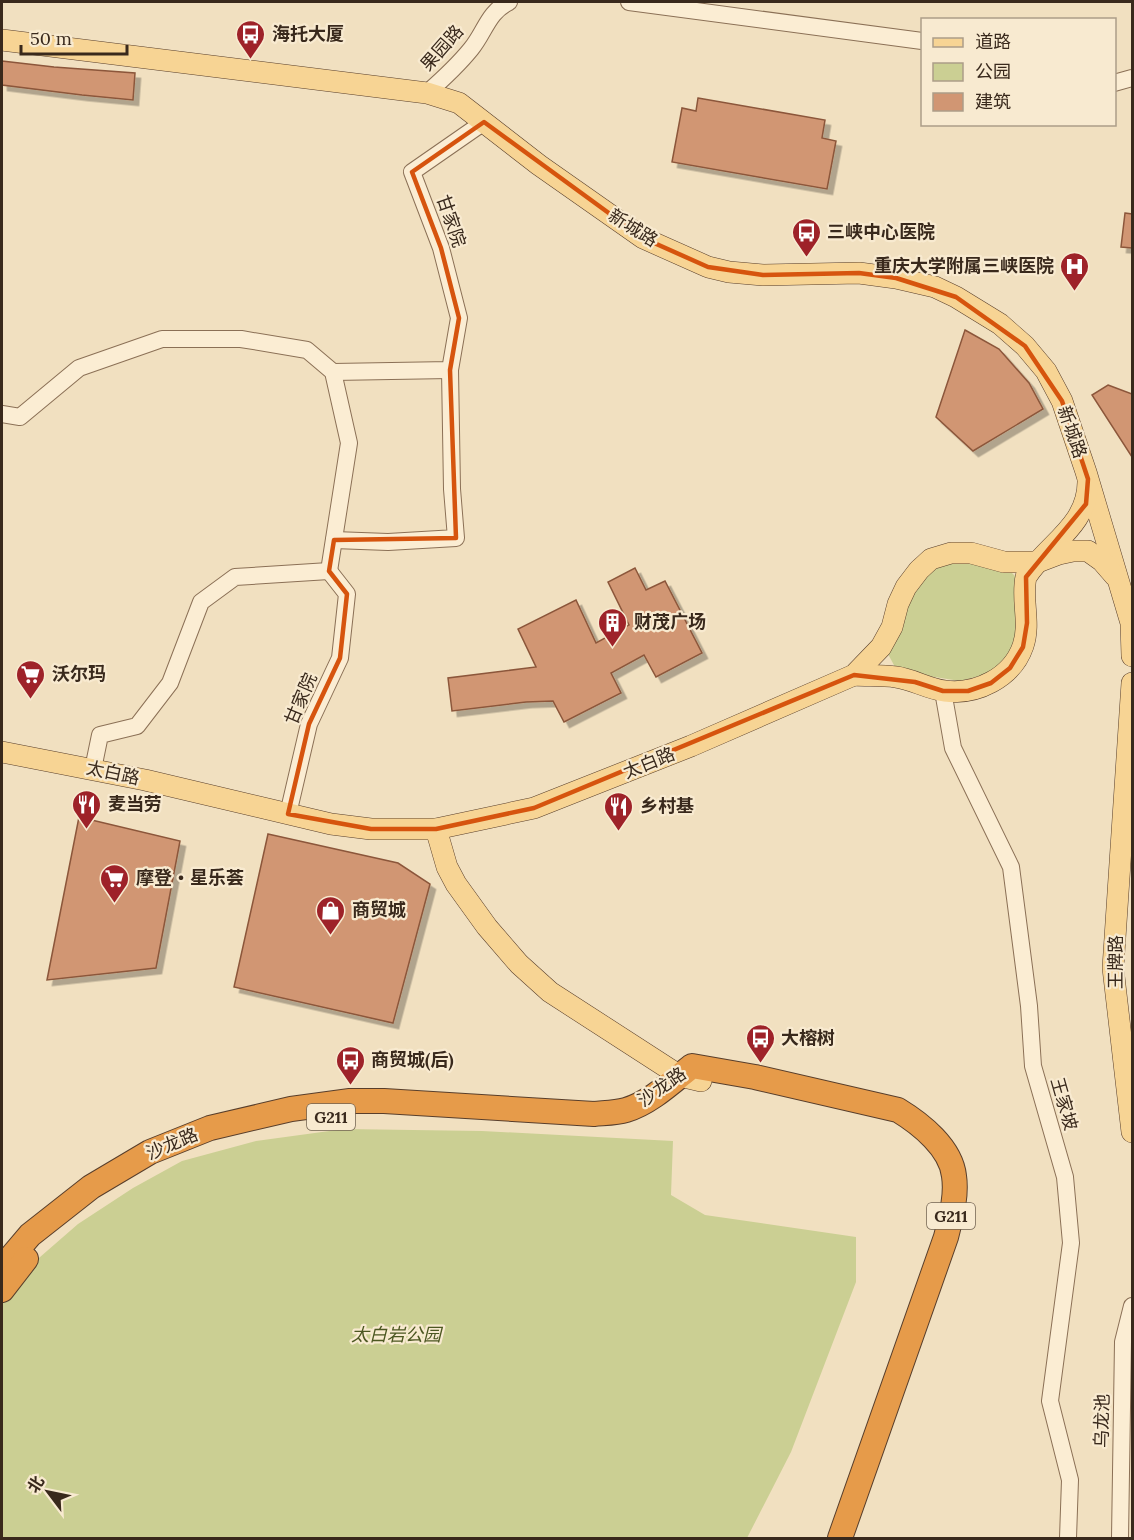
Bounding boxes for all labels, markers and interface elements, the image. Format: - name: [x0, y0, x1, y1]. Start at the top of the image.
- scale bar: [21, 18, 128, 56]
- bus stop icon: 海托大厦: [235, 18, 267, 60]
- legend: [921, 18, 1116, 126]
- street label: 果园路: [415, 20, 468, 76]
- place label: 海托大厦: [272, 22, 344, 45]
- text: 50 m: [30, 27, 72, 50]
- text: 道路: [975, 30, 1011, 53]
- text: 公园: [975, 60, 1011, 83]
- text: 建筑: [975, 90, 1011, 113]
- street label: 甘家院: [432, 192, 471, 250]
- street label: 新城路: [604, 204, 662, 252]
- bus stop icon: 三峡中心医院: [790, 216, 822, 258]
- place label: 三峡中心医院: [827, 220, 935, 243]
- hospital icon: 重庆大学附属三峡医院: [1059, 250, 1091, 292]
- place label: 重庆大学附属三峡医院: [874, 254, 1054, 277]
- street label: 新城路: [1053, 403, 1092, 461]
- building icon: 财茂广场: [597, 606, 629, 648]
- place label: 财茂广场: [634, 610, 706, 633]
- supermarket icon: 沃尔玛: [15, 658, 47, 700]
- place label: 沃尔玛: [52, 662, 106, 685]
- street label: 甘家院: [279, 669, 322, 728]
- street label: 太白路: [619, 742, 678, 783]
- street label: 太白路: [84, 756, 142, 789]
- restaurant icon: 麦当劳: [71, 788, 103, 830]
- restaurant icon: 乡村基: [603, 790, 635, 832]
- place label: 麦当劳: [108, 792, 162, 815]
- place label: 乡村基: [640, 794, 694, 817]
- supermarket icon: 摩登・星乐荟: [99, 862, 131, 904]
- place label: 摩登・星乐荟: [136, 866, 244, 889]
- shop icon: 商贸城: [315, 894, 347, 936]
- place label: 商贸城: [352, 898, 406, 921]
- street label: 王牌路: [1104, 935, 1127, 989]
- bus stop icon: 大榕树: [744, 1022, 776, 1064]
- place label: 大榕树: [781, 1026, 835, 1049]
- bus stop icon: 商贸城(后): [334, 1044, 366, 1086]
- place label: 商贸城(后): [371, 1048, 454, 1071]
- street label: 沙龙路: [633, 1062, 690, 1111]
- street label: 王家坡: [1046, 1075, 1083, 1133]
- road number: G211: [307, 1104, 355, 1130]
- street label: 沙龙路: [142, 1122, 201, 1165]
- road number: G211: [927, 1203, 975, 1229]
- park label: 太白岩公园: [351, 1323, 444, 1346]
- street label: 乌龙池: [1090, 1394, 1113, 1448]
- north arrow: [18, 1462, 78, 1522]
- text: 北: [23, 1472, 48, 1496]

